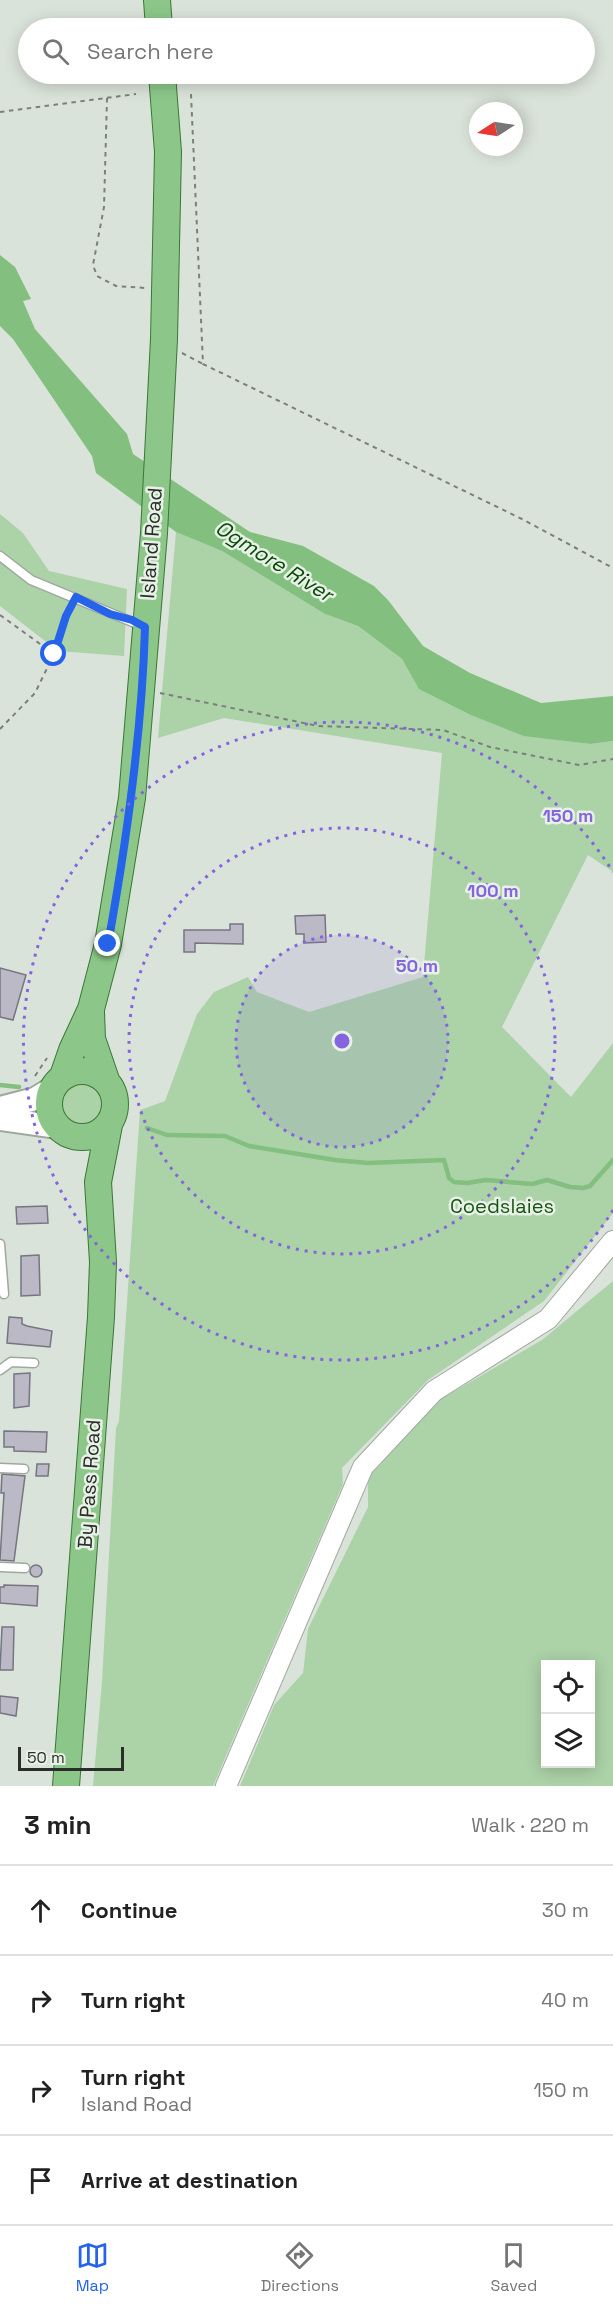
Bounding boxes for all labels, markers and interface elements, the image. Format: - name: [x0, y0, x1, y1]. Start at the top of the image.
- search box: [18, 18, 595, 84]
- icon: search: [39, 35, 72, 68]
- text: Search here: [87, 37, 214, 65]
- north arrow: [469, 102, 523, 156]
- street label: Island Road: [134, 487, 168, 599]
- water label: Ogmore River: [210, 514, 340, 609]
- route start: [40, 640, 66, 666]
- text: 150 m: [543, 804, 593, 827]
- text: 100 m: [467, 879, 519, 902]
- route end: [94, 930, 120, 956]
- text: 50 m: [396, 954, 438, 977]
- centre of rings: [332, 1031, 352, 1051]
- park label: Coedslaies: [450, 1193, 554, 1219]
- street label: By Pass Road: [72, 1419, 106, 1549]
- map controls: [541, 1660, 595, 1768]
- button: locate: [541, 1660, 595, 1714]
- button: layers: [541, 1714, 595, 1768]
- scale bar: [18, 1744, 124, 1772]
- text: 50 m: [27, 1747, 65, 1768]
- text: 3 min: [24, 1808, 92, 1842]
- text: Walk · 220 m: [471, 1812, 589, 1838]
- icon: ahead: [24, 1894, 57, 1927]
- text: Continue: [81, 1896, 177, 1924]
- text: 30 m: [542, 1897, 589, 1923]
- icon: right: [24, 1984, 57, 2017]
- text: Turn right: [81, 1986, 186, 2014]
- text: 40 m: [541, 1987, 589, 2013]
- text: Turn right: [81, 2063, 186, 2091]
- icon: right: [24, 2074, 57, 2107]
- text: 150 m: [534, 2077, 589, 2103]
- text: Island Road: [81, 2091, 192, 2117]
- icon: arrive: [24, 2164, 57, 2197]
- text: Arrive at destination: [81, 2166, 298, 2194]
- tab: Map: [76, 2239, 109, 2296]
- tab: Directions: [261, 2239, 339, 2296]
- tab: Saved: [491, 2239, 537, 2296]

